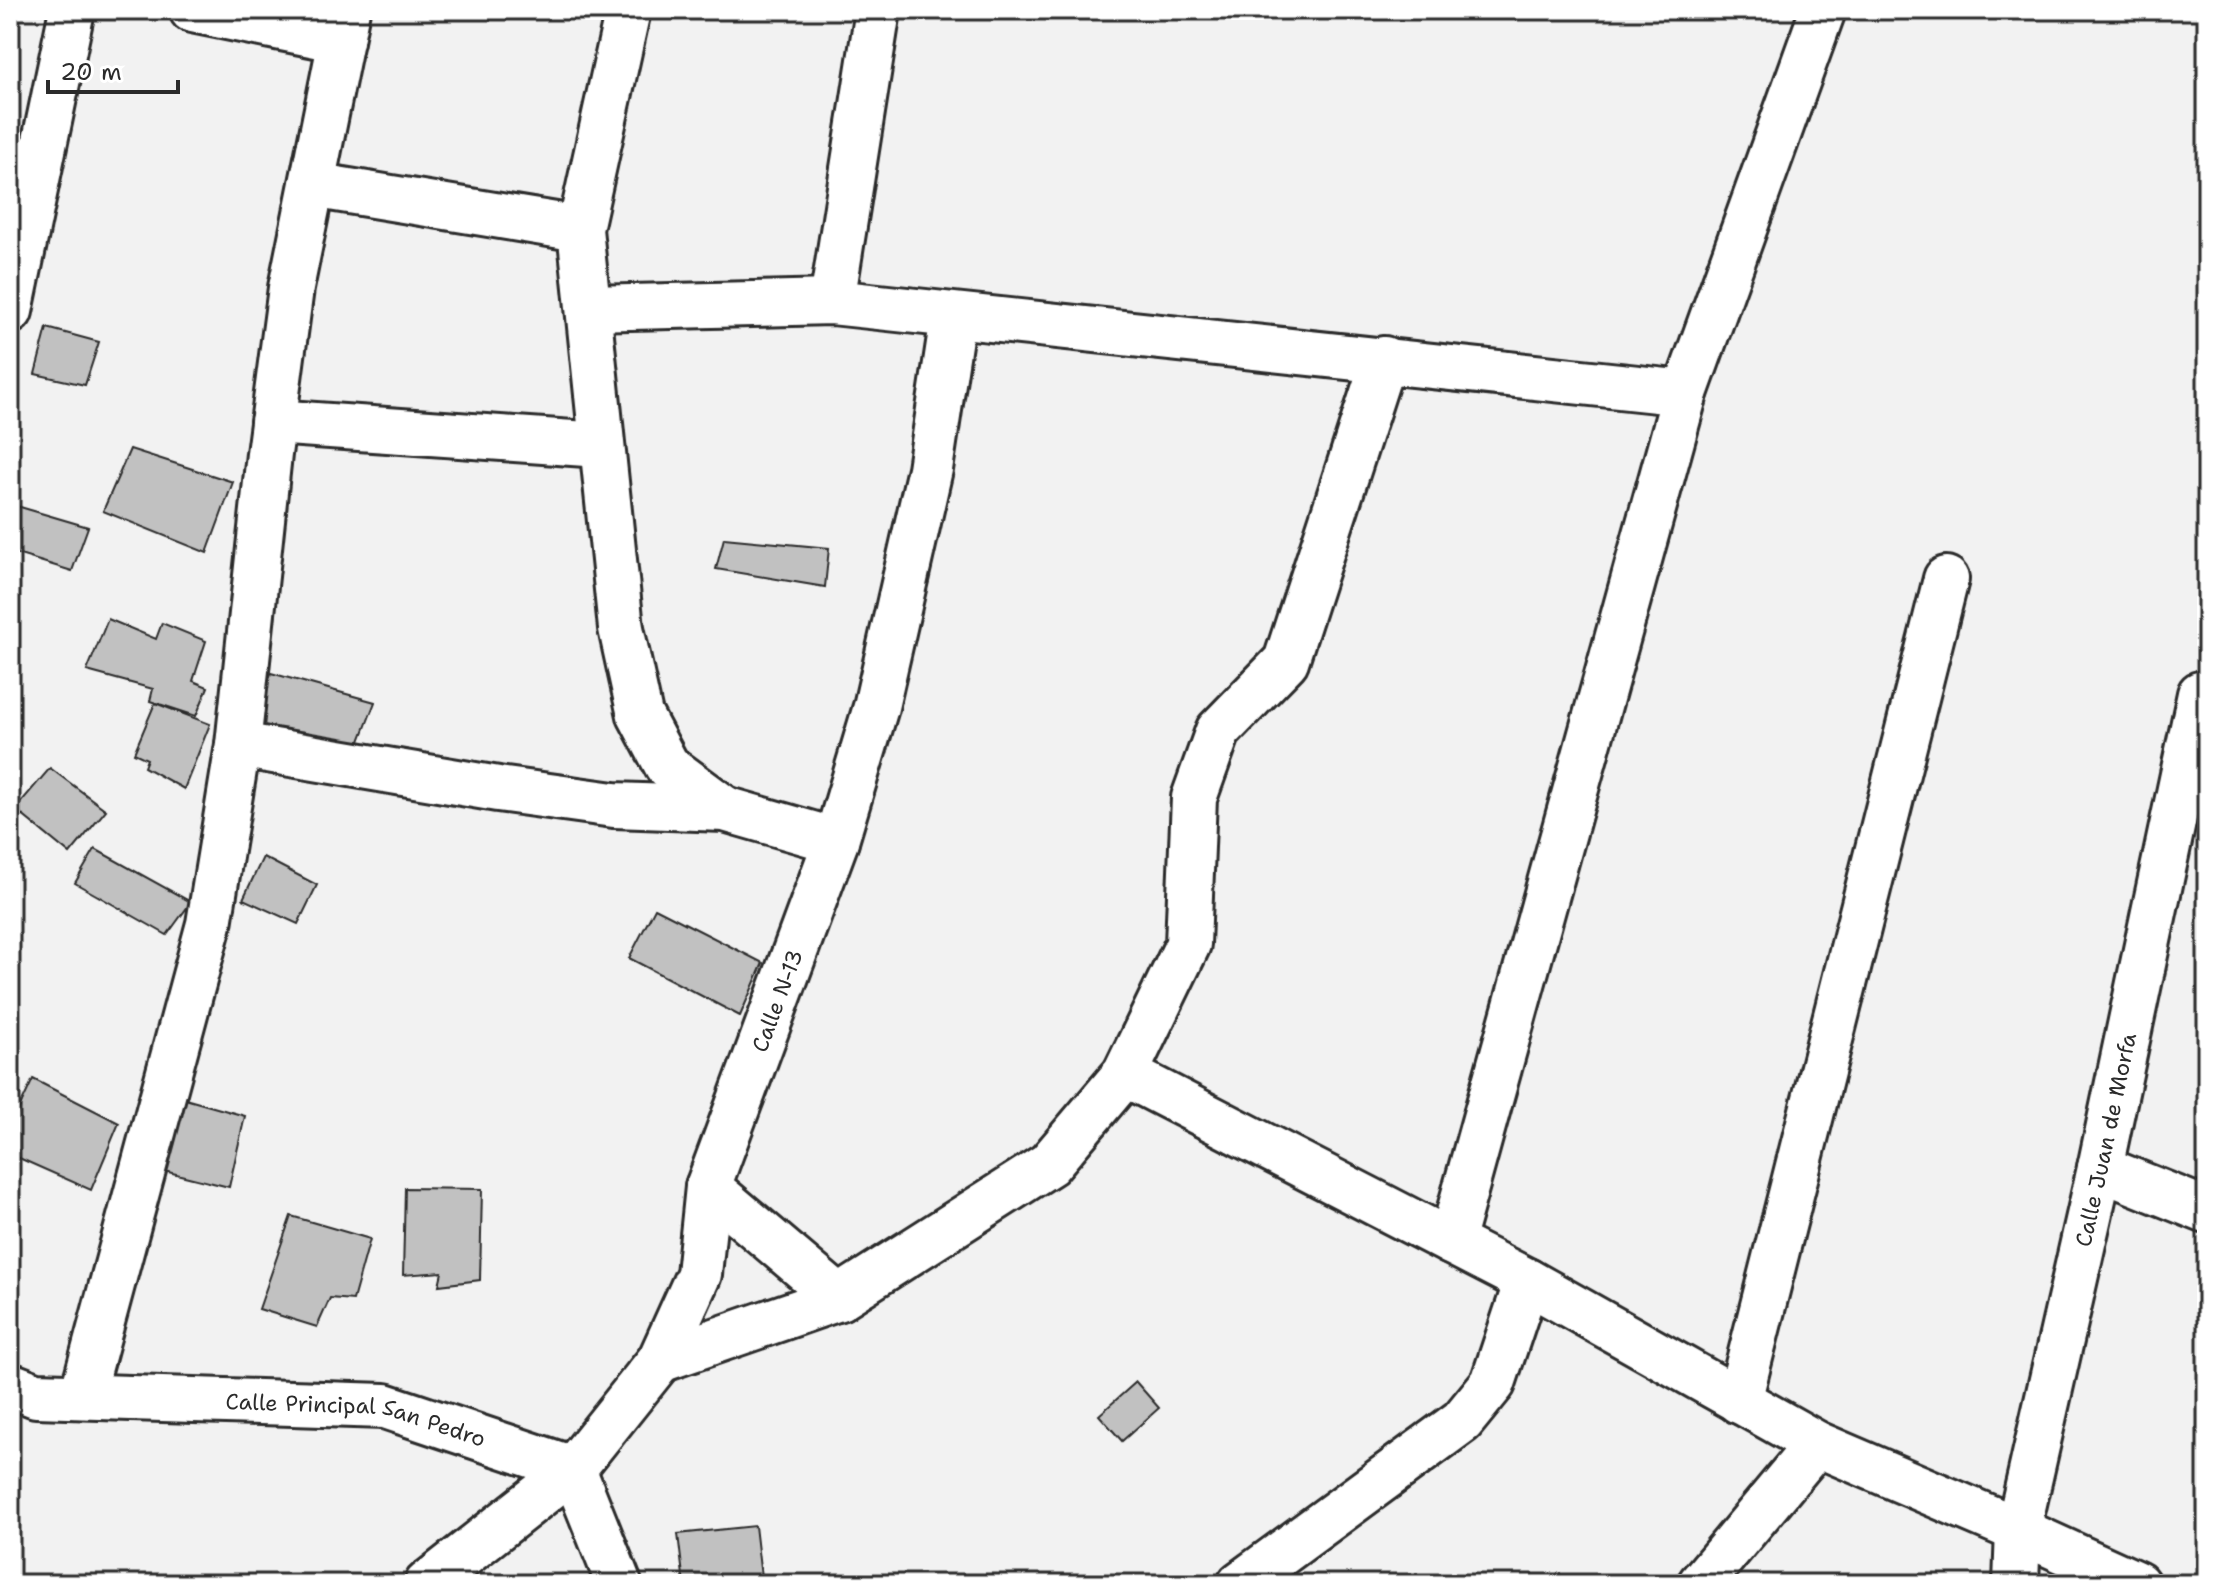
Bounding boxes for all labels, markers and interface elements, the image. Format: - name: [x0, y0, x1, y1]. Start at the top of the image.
- scale bar: [48, 44, 178, 94]
- text: 20 m: [60, 56, 122, 88]
- street label: Calle N-13: [745, 945, 810, 1056]
- street label: Calle Juan de Morfa: [2069, 1030, 2143, 1250]
- street label: Calle Principal San Pedro: [225, 1387, 489, 1454]

